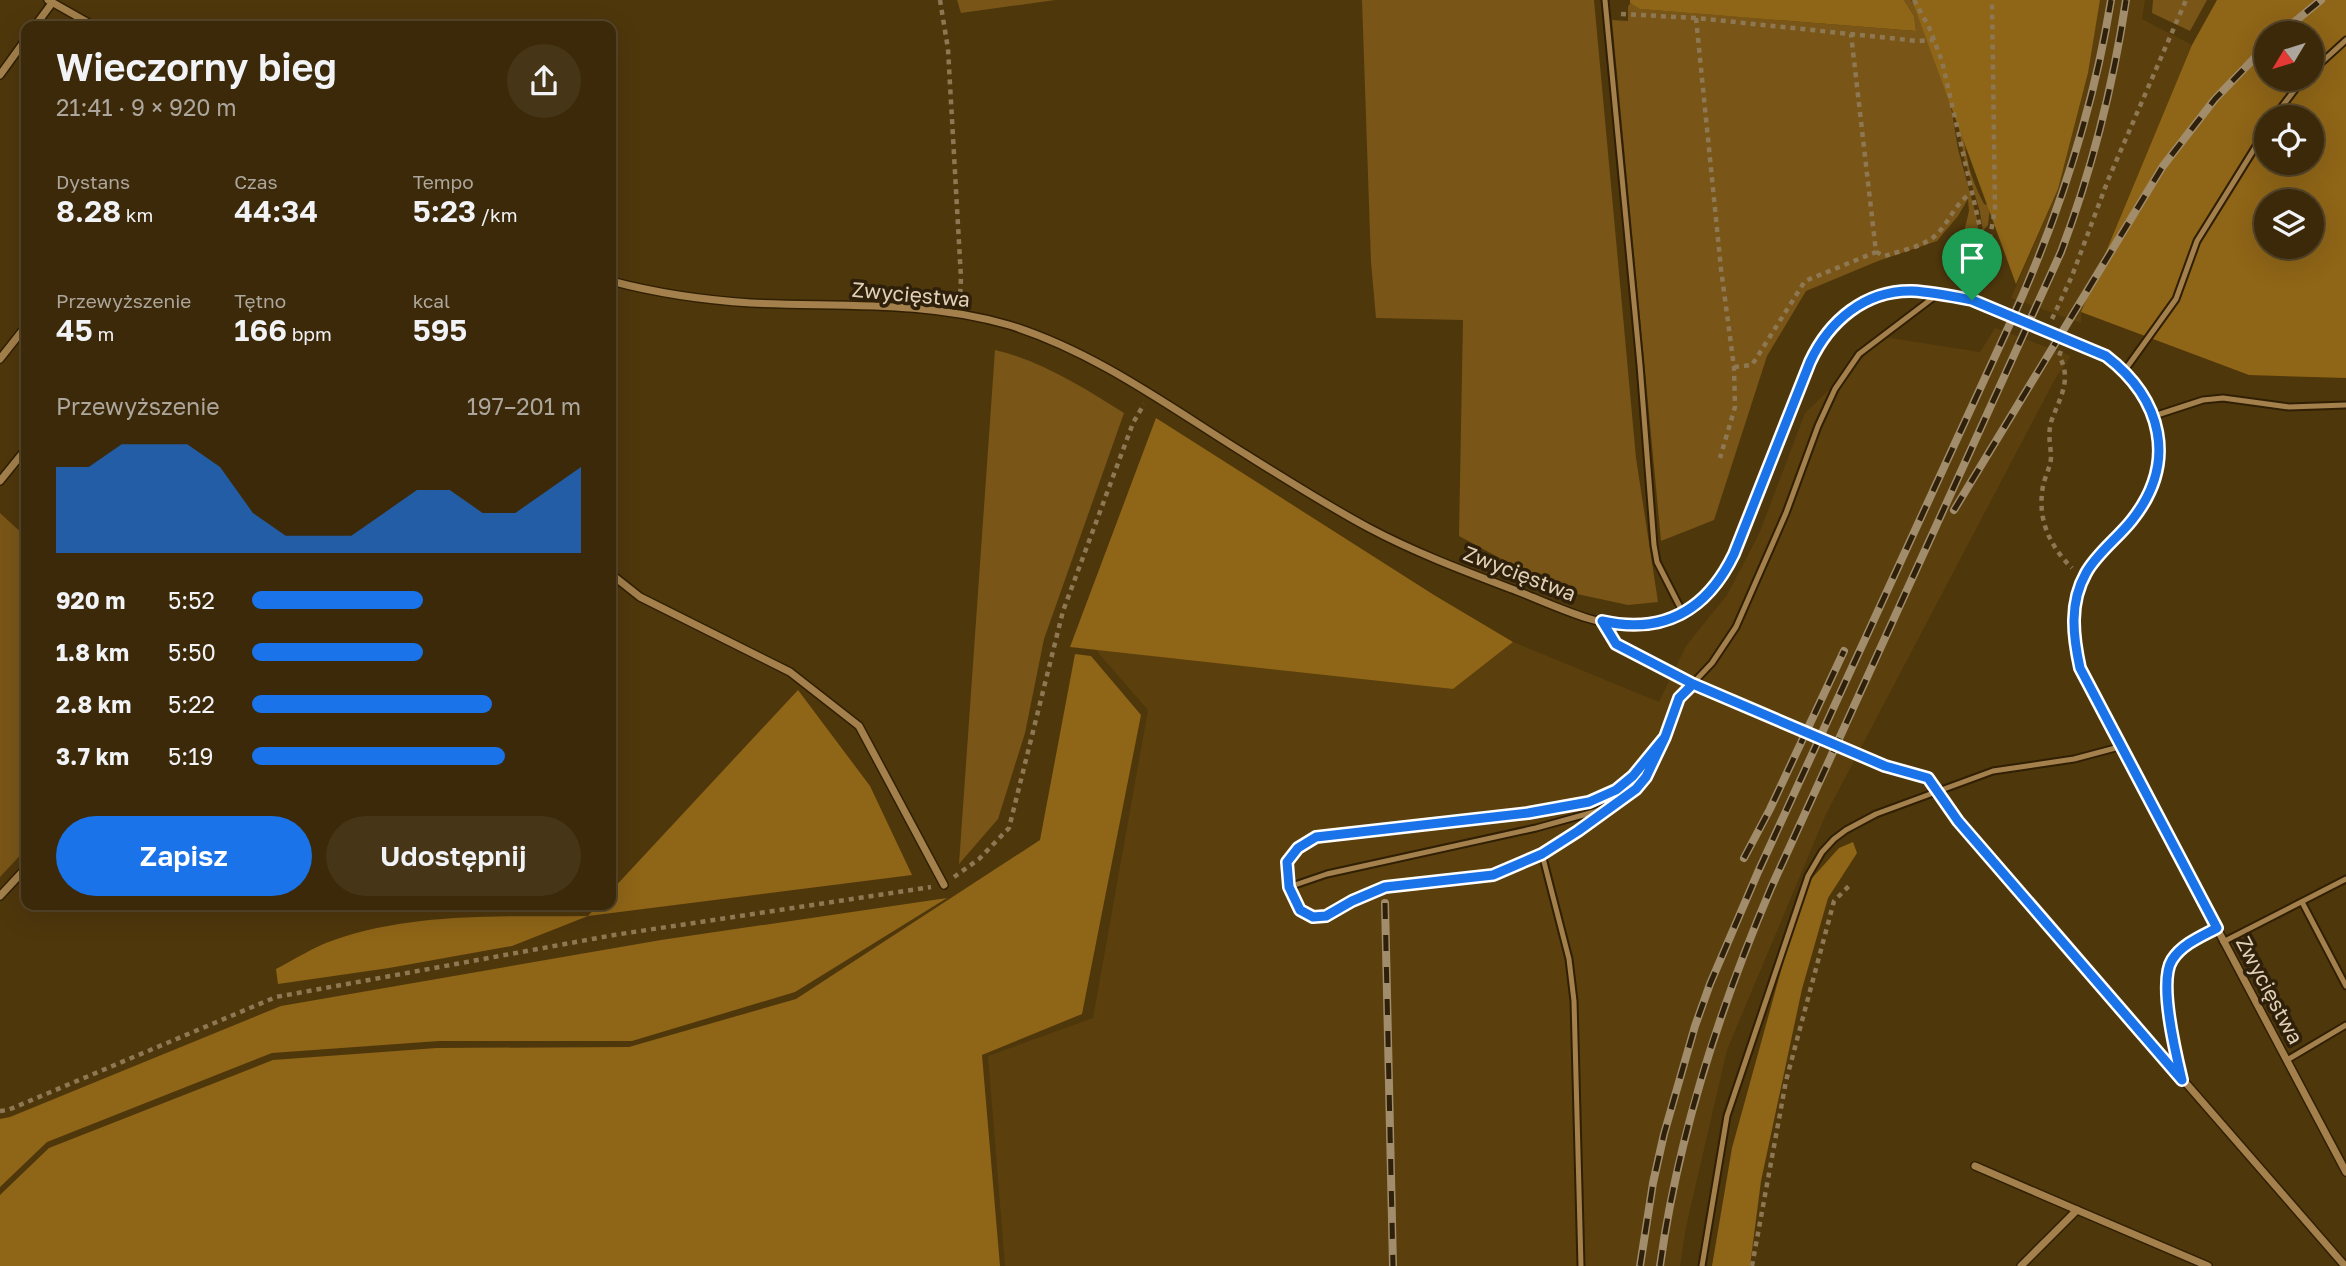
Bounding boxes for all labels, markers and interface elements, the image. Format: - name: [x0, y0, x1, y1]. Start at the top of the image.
- north arrow: [2254, 21, 2324, 91]
- map controls: [2254, 21, 2324, 259]
- text: Wieczorny bieg: [56, 44, 337, 89]
- button: share: [507, 44, 581, 118]
- text: 21:41 · 9 × 920 m: [56, 93, 237, 121]
- button: locate: [2254, 105, 2324, 175]
- text: Dystans: [56, 170, 130, 193]
- text: Czas: [234, 170, 278, 193]
- text: Tempo: [413, 170, 474, 193]
- button: layers: [2254, 189, 2324, 259]
- text: 8.28: [56, 193, 121, 229]
- text: 44:34: [234, 193, 318, 229]
- text: 5:23: [413, 193, 476, 229]
- text: km: [121, 203, 153, 226]
- text: /km: [476, 203, 517, 226]
- pin: [1942, 228, 2002, 300]
- icon: arrive: [1953, 239, 1991, 277]
- street label: Zwycięstwa: [851, 276, 971, 312]
- text: Przewyższenie: [56, 289, 191, 312]
- text: Tętno: [234, 289, 286, 312]
- text: kcal: [413, 289, 450, 312]
- text: 45: [56, 312, 93, 348]
- text: 166: [234, 312, 287, 348]
- text: 595: [413, 312, 467, 348]
- text: m: [93, 322, 114, 345]
- text: bpm: [287, 322, 332, 345]
- text: Przewyższenie: [56, 392, 220, 420]
- text: 197–201 m: [467, 392, 581, 420]
- street label: Zwycięstwa: [1460, 540, 1580, 606]
- text: 920 m: [56, 586, 125, 614]
- text: 5:52: [168, 586, 215, 614]
- text: 1.8 km: [56, 638, 129, 666]
- text: 5:50: [168, 638, 216, 666]
- text: 2.8 km: [56, 690, 131, 718]
- text: 5:22: [168, 690, 215, 718]
- text: 3.7 km: [56, 742, 129, 770]
- text: 5:19: [168, 742, 213, 770]
- button: Zapisz: [56, 816, 312, 896]
- button: Udostępnij: [326, 816, 581, 896]
- street label: Zwycięstwa: [2231, 932, 2309, 1048]

